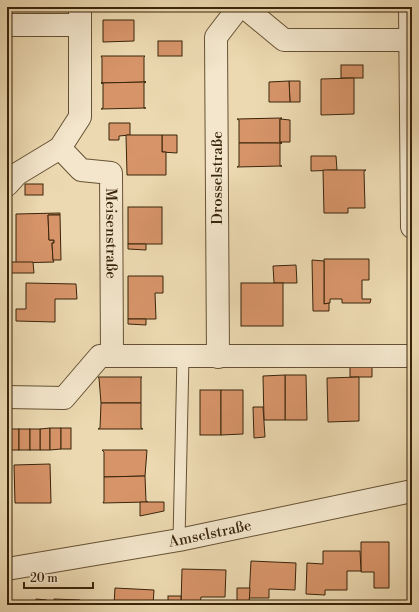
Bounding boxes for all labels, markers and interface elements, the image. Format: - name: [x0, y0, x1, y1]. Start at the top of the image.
- street label: Drosselstraße: [208, 131, 227, 225]
- street label: Meisenstraße: [102, 188, 121, 279]
- street label: Amselstraße: [166, 516, 253, 551]
- scale bar: [24, 564, 93, 590]
- text: 20 m: [30, 571, 58, 586]

